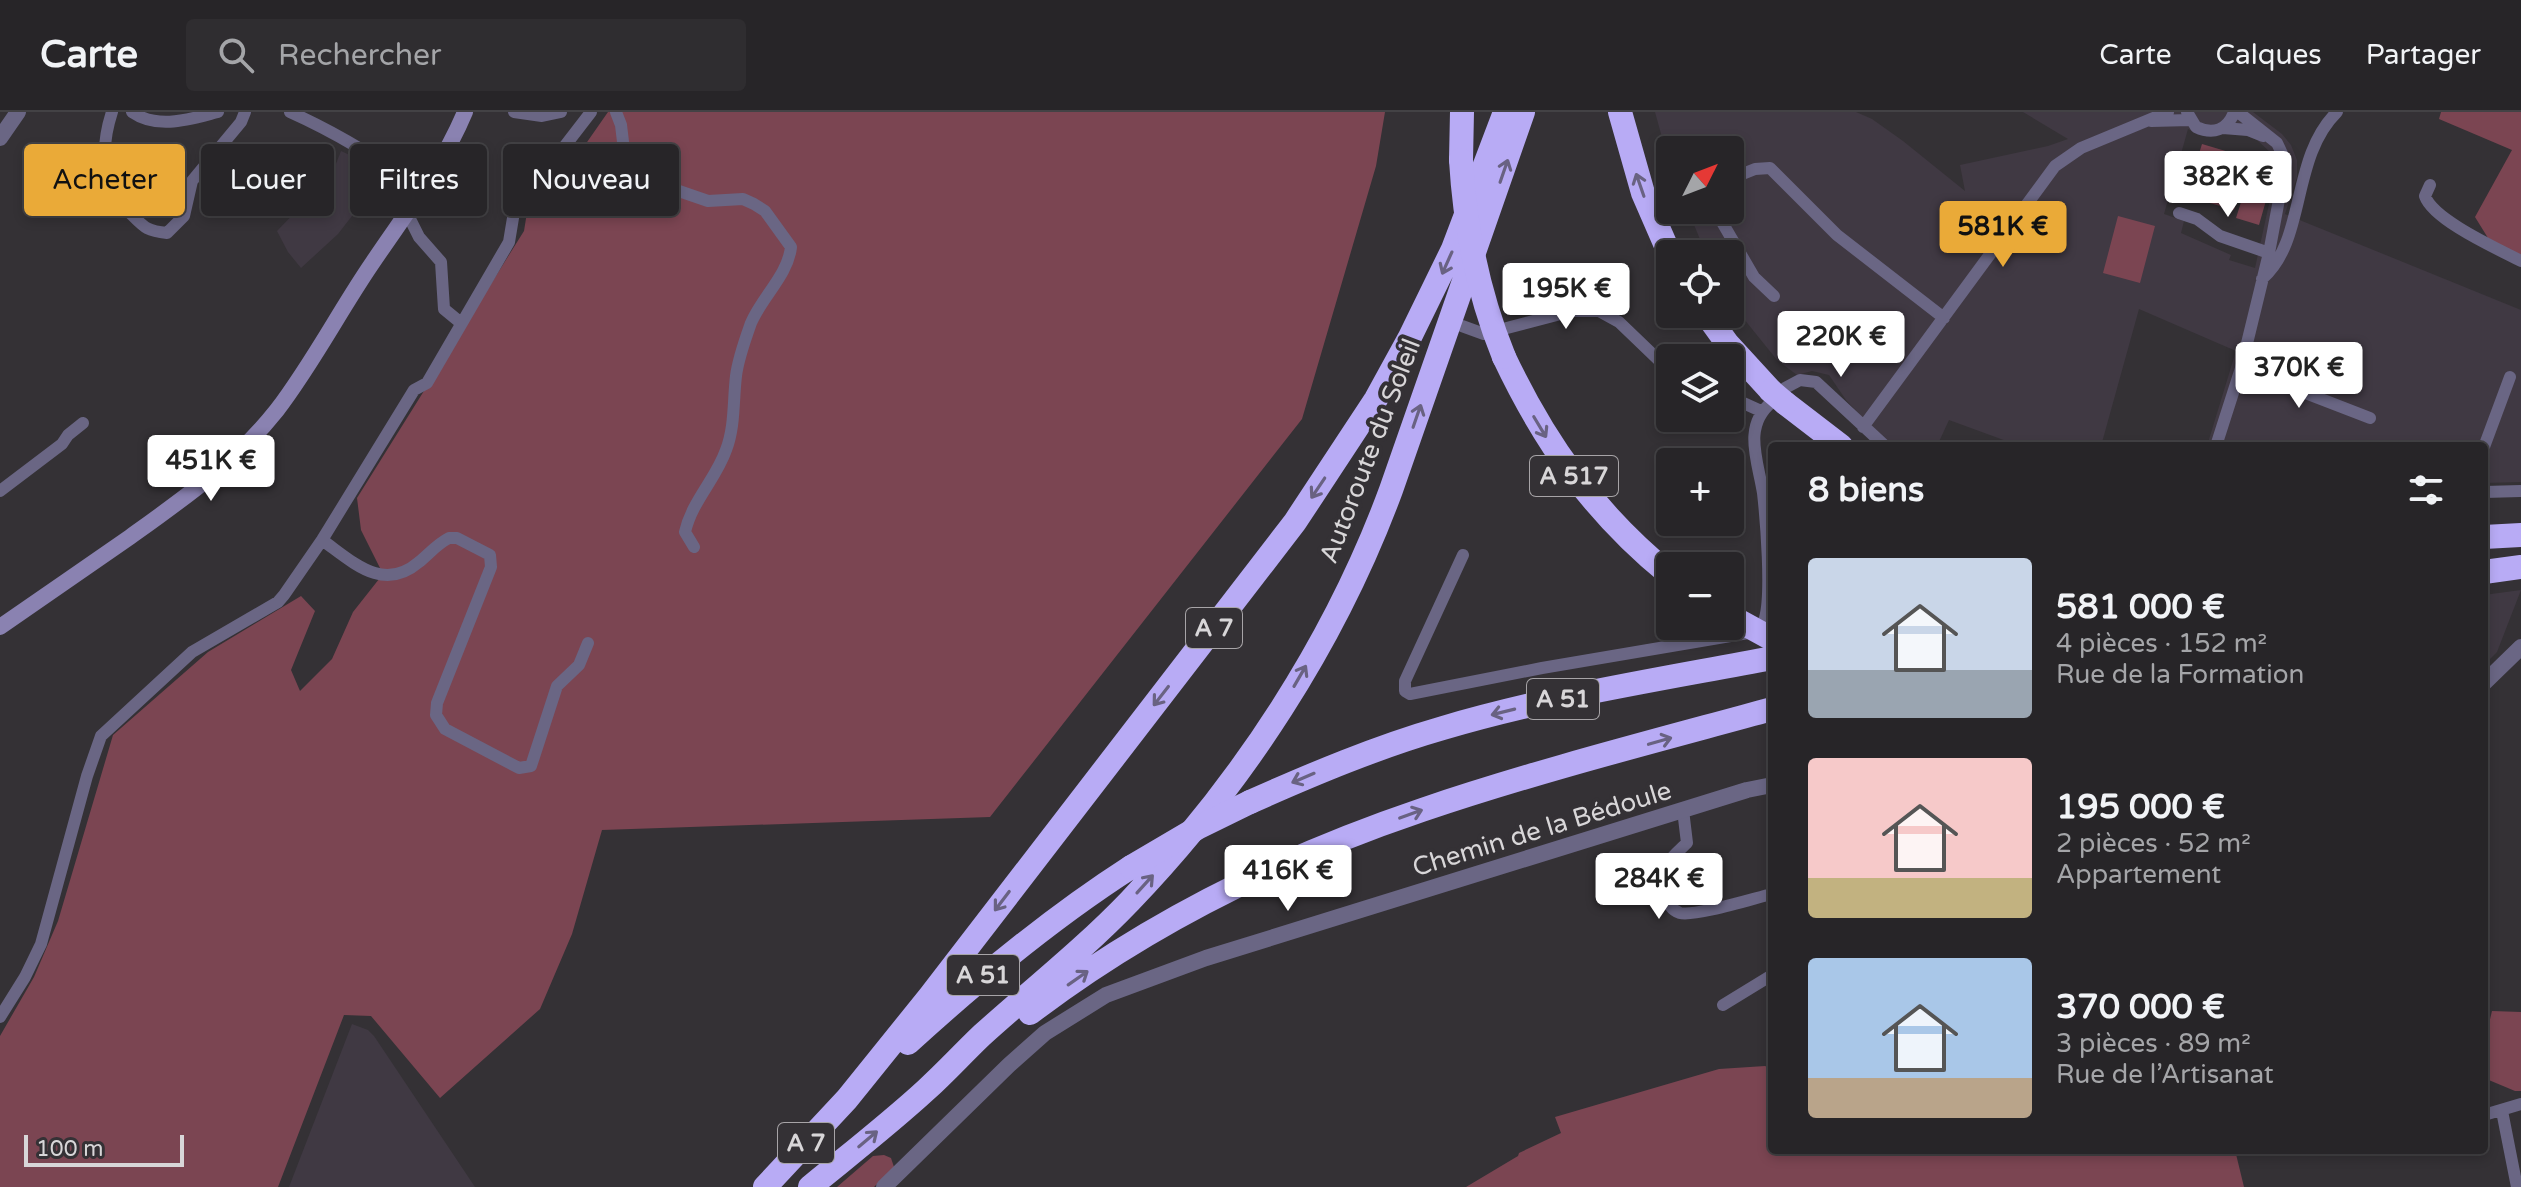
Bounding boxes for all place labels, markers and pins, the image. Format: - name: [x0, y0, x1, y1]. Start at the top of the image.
- pin: 382K €: [2163, 151, 2293, 219]
- pin: 581K €: [1938, 201, 2068, 269]
- pin: 195K €: [1501, 263, 1631, 331]
- pin: 220K €: [1776, 311, 1906, 379]
- pin: 370K €: [2234, 342, 2364, 410]
- pin: 451K €: [146, 435, 276, 503]
- pin: 416K €: [1223, 845, 1353, 913]
- pin: 284K €: [1594, 853, 1724, 921]

